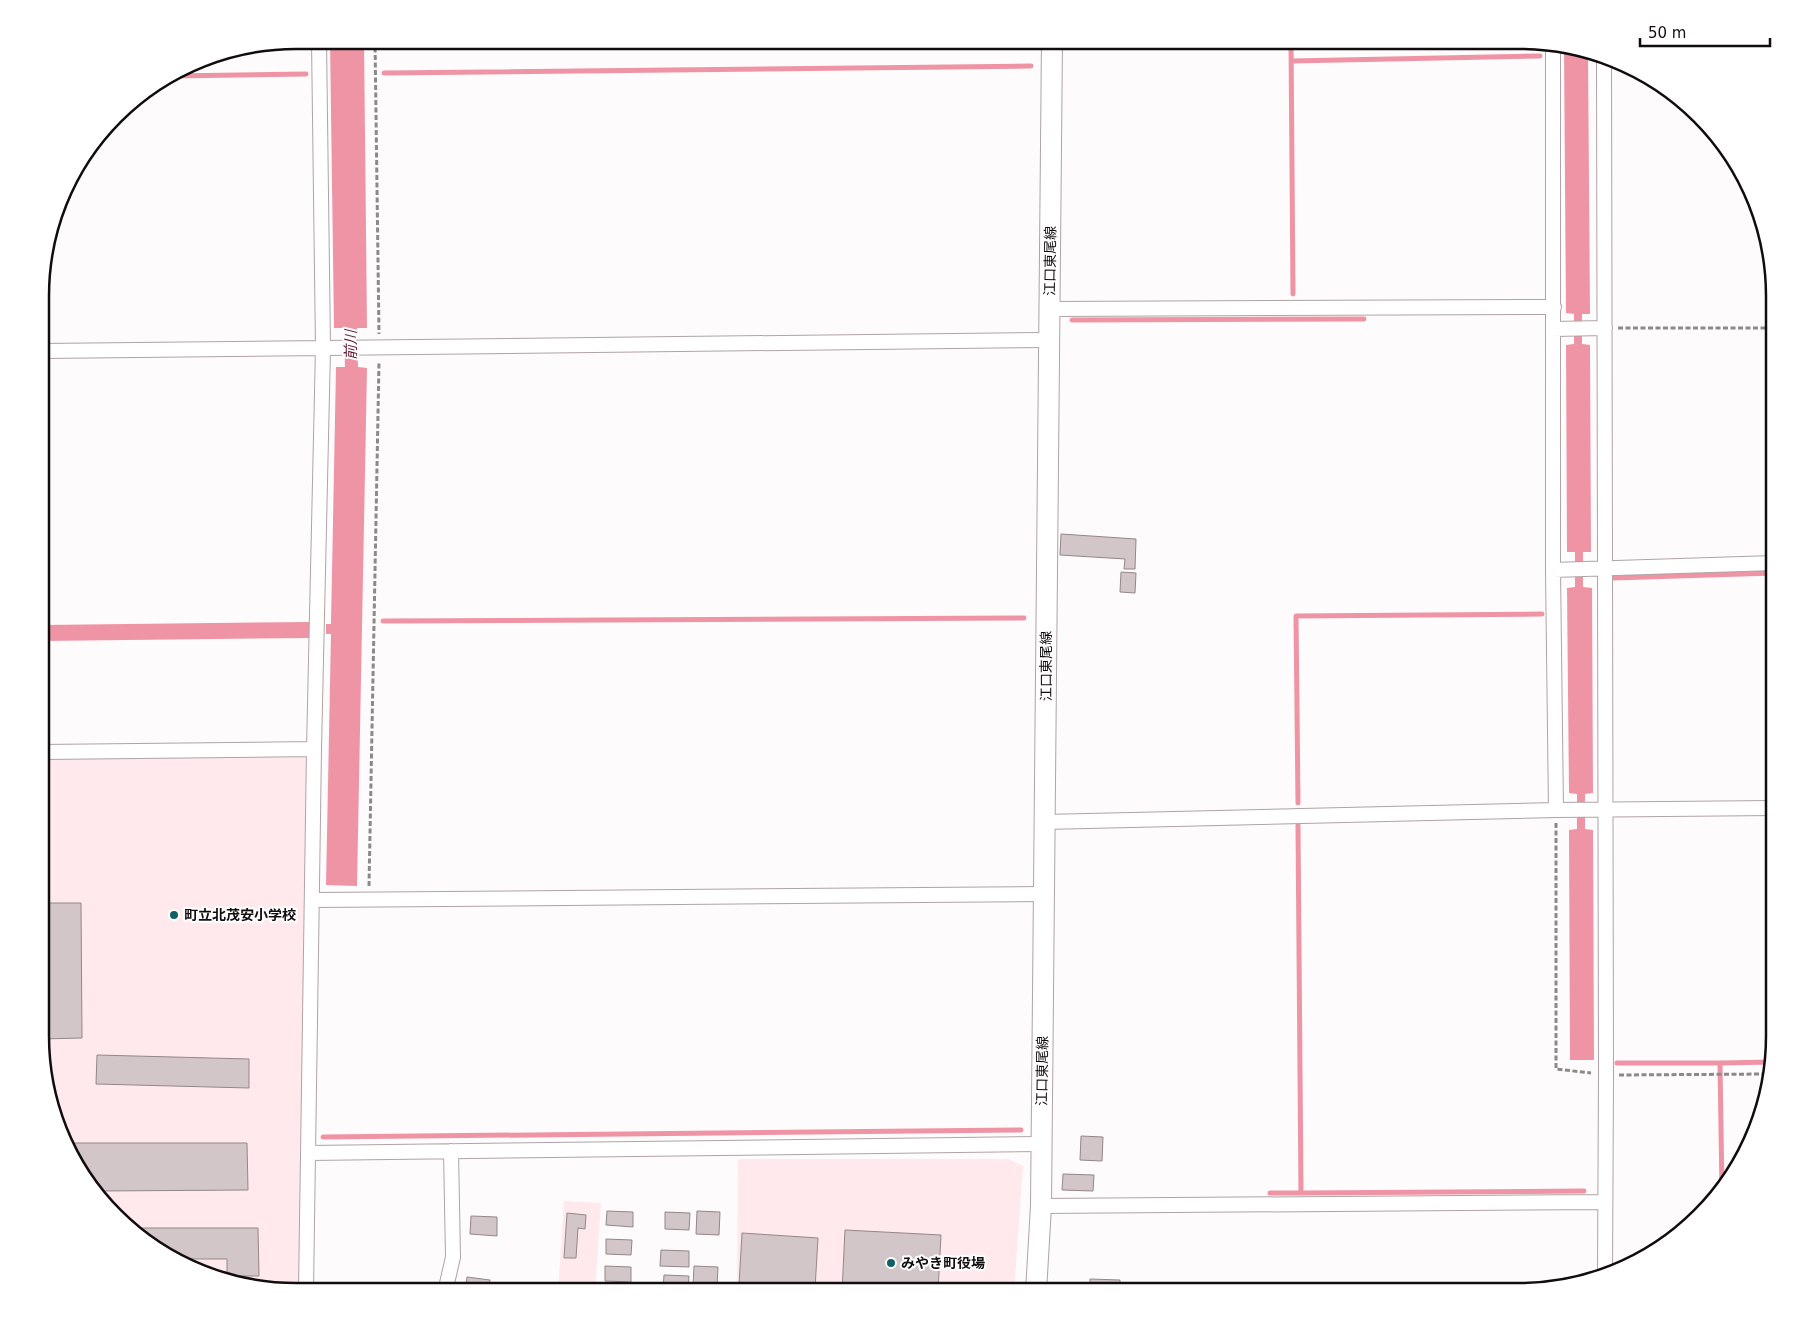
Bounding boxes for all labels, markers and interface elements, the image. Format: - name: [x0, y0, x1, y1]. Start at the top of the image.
- scale bar: [1640, 15, 1770, 47]
- text: 50 m: [1648, 24, 1686, 42]
- street label: 江口東尾線: [1041, 226, 1059, 296]
- water label: 前川: [342, 328, 360, 360]
- street label: 江口東尾線: [1038, 631, 1054, 701]
- place label: 町立北茂安小学校: [184, 907, 296, 923]
- marker: 町立北茂安小学校: [168, 909, 180, 921]
- street label: 江口東尾線: [1033, 1036, 1051, 1106]
- place label: みやき町役場: [901, 1255, 985, 1271]
- marker: みやき町役場: [885, 1257, 897, 1269]

